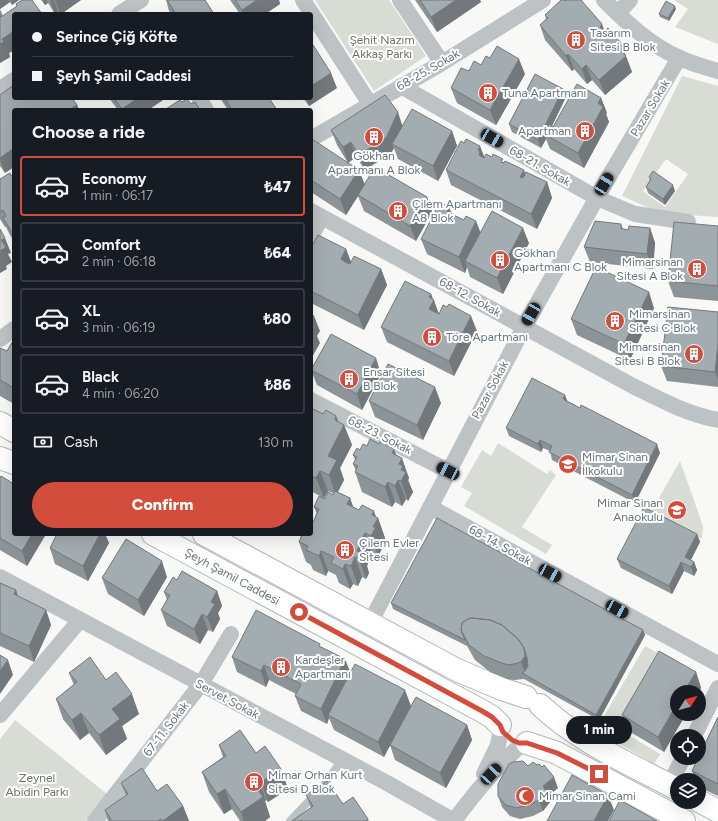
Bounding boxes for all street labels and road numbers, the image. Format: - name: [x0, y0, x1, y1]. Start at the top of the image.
- street label: 68-25. Sokak: [394, 46, 462, 94]
- street label: Pazar Sokak: [628, 77, 673, 139]
- street label: 68-21. Sokak: [507, 143, 573, 189]
- street label: 68-12. Sokak: [437, 274, 503, 320]
- street label: Pazar Sokak: [469, 358, 511, 422]
- street label: 68-23. Sokak: [346, 413, 414, 457]
- street label: 68-14. Sokak: [466, 522, 534, 568]
- street label: Şeyh Şamil Caddesi: [182, 545, 282, 608]
- street label: Servet Sokak: [193, 676, 261, 722]
- street label: 67-11. Sokak: [140, 699, 192, 759]

